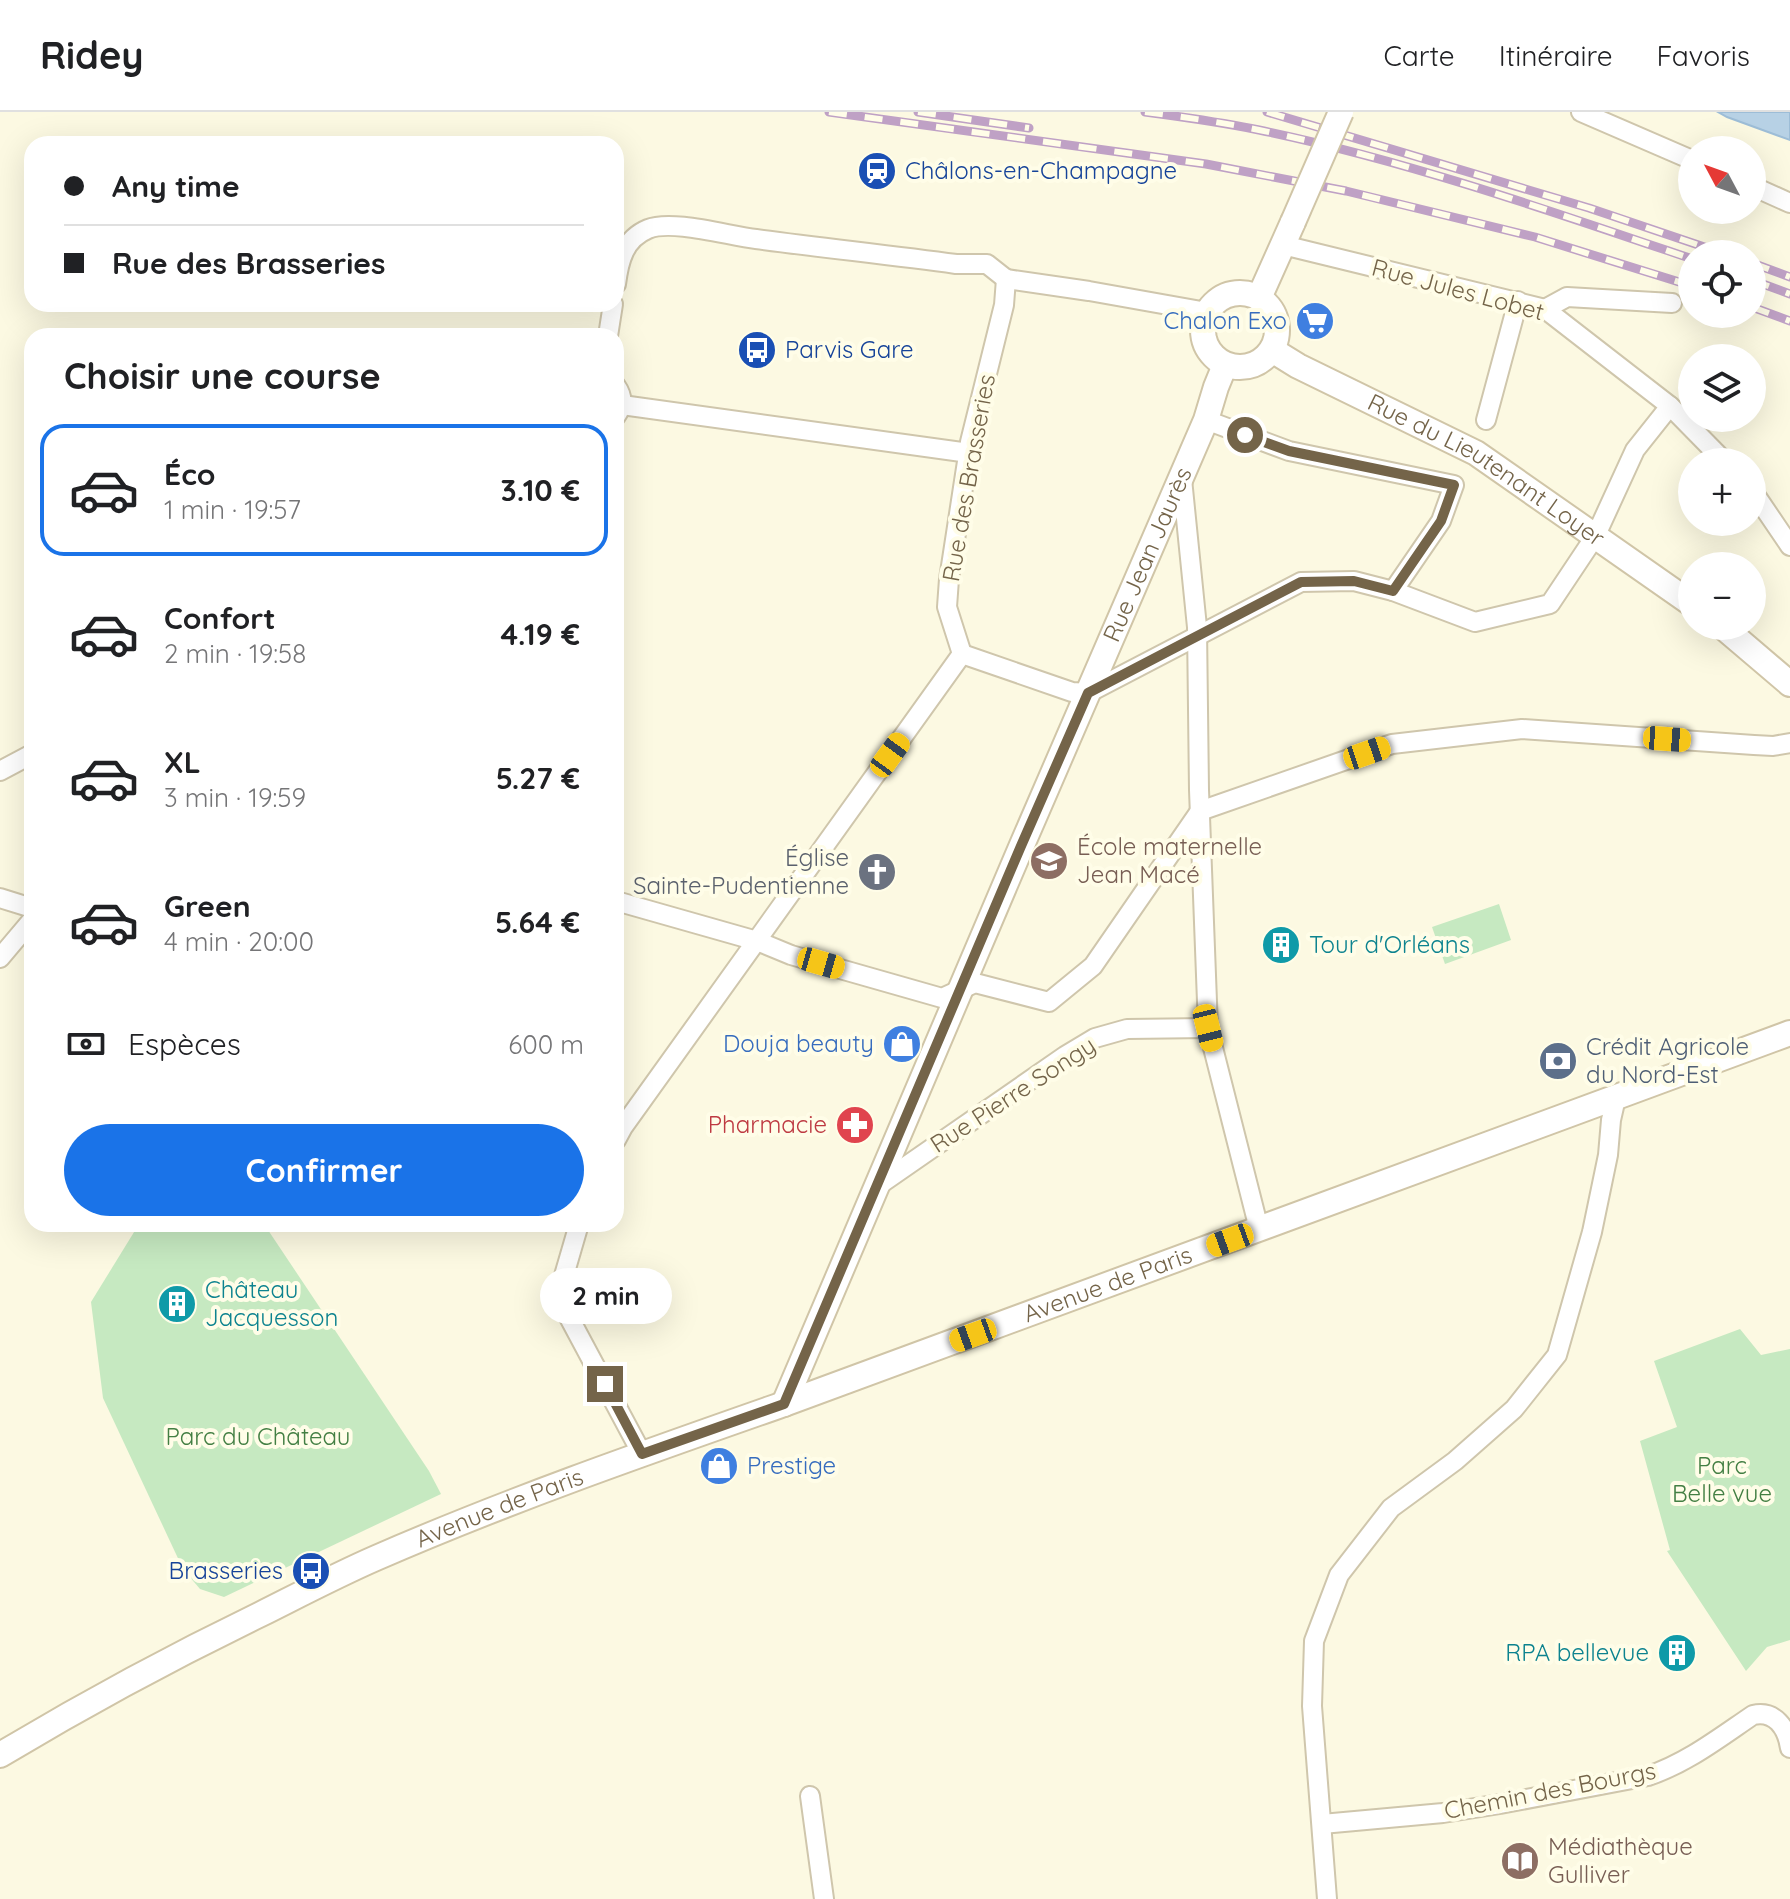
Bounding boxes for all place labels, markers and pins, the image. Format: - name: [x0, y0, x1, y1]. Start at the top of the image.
- station icon: Châlons-en-Champagne: [856, 150, 898, 192]
- place label: Châlons-en-Champagne: [905, 155, 1177, 185]
- supermarket icon: Chalon Exo: [1294, 300, 1336, 342]
- place label: Chalon Exo: [1163, 305, 1287, 335]
- bus stop icon: Parvis Gare: [736, 329, 778, 371]
- place label: Parvis Gare: [785, 334, 914, 364]
- place label: École maternelle Jean Macé: [1077, 831, 1262, 889]
- school or university icon: École maternelle Jean Macé: [1028, 840, 1070, 882]
- place label: Église Sainte-Pudentienne: [633, 842, 849, 900]
- church icon: Église Sainte-Pudentienne: [856, 851, 898, 893]
- building icon: Tour d'Orléans: [1260, 924, 1302, 966]
- place label: Tour d'Orléans: [1309, 929, 1470, 959]
- shop icon: Douja beauty: [881, 1023, 923, 1065]
- place label: Douja beauty: [723, 1028, 874, 1058]
- place label: Crédit Agricole du Nord-Est: [1586, 1031, 1749, 1089]
- bank icon: Crédit Agricole du Nord-Est: [1537, 1040, 1579, 1082]
- pharmacy icon: Pharmacie: [834, 1104, 876, 1146]
- place label: Pharmacie: [708, 1109, 827, 1139]
- place label: Château Jacquesson: [205, 1274, 338, 1332]
- building icon: Château Jacquesson: [156, 1283, 198, 1325]
- shop icon: Prestige: [698, 1445, 740, 1487]
- place label: Prestige: [747, 1450, 836, 1480]
- bus stop icon: Brasseries: [290, 1550, 332, 1592]
- place label: Brasseries: [169, 1555, 283, 1585]
- building icon: RPA bellevue: [1656, 1632, 1698, 1674]
- place label: RPA bellevue: [1505, 1637, 1649, 1667]
- place label: Médiathèque Gulliver: [1548, 1831, 1693, 1889]
- library icon: Médiathèque Gulliver: [1499, 1840, 1541, 1882]

